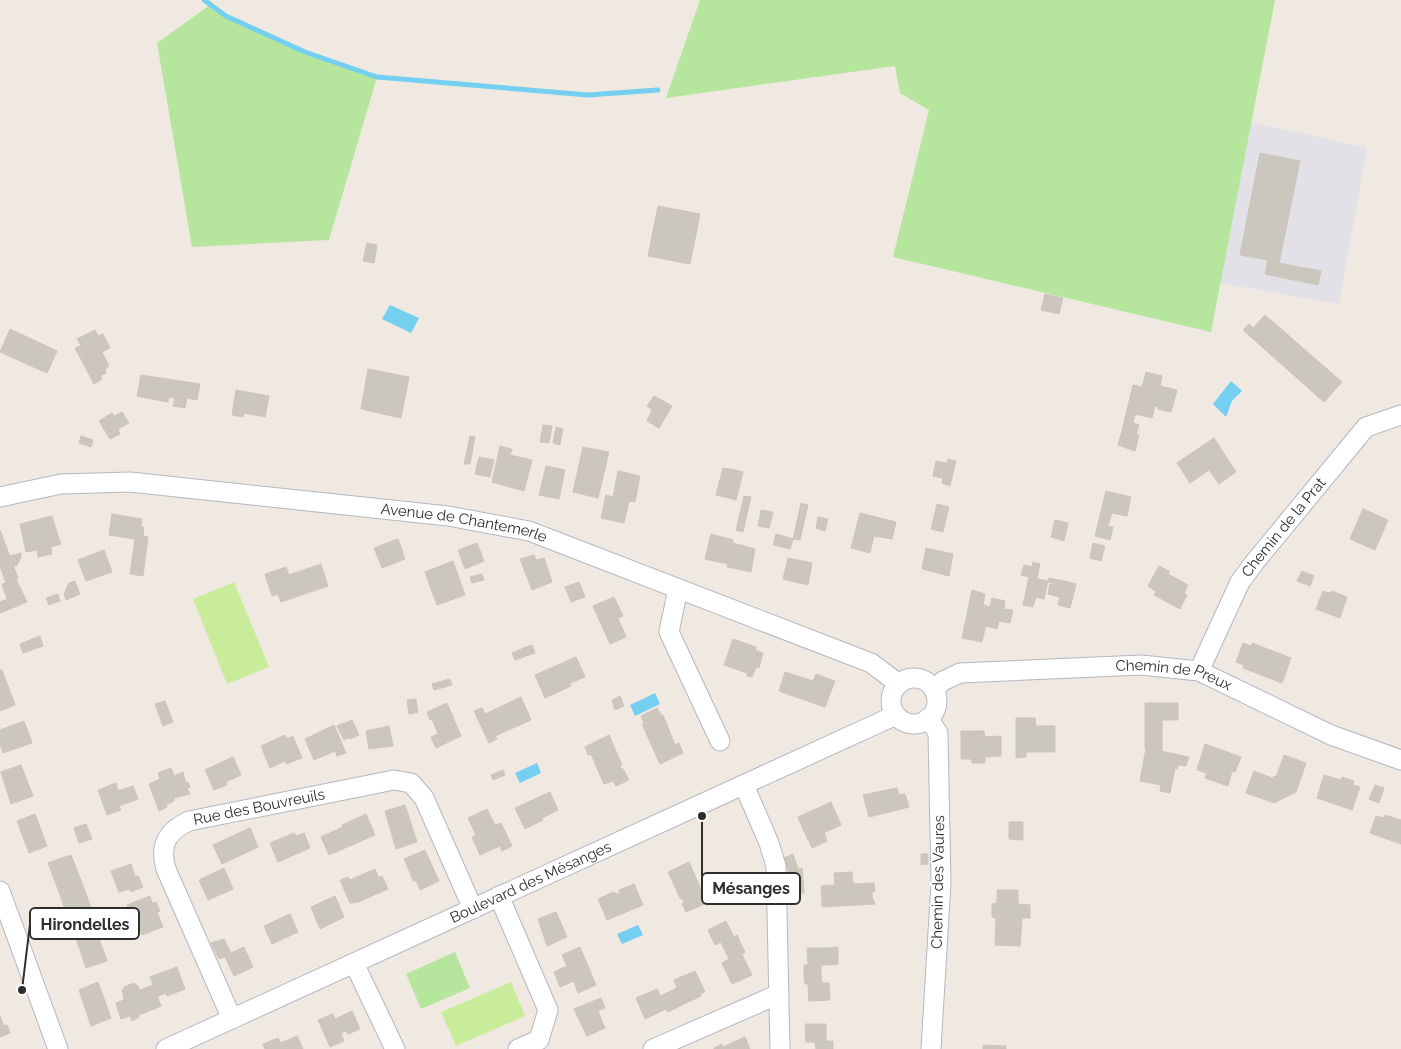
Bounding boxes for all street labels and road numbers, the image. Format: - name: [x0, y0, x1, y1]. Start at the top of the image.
- street label: Chemin de la Prat: [1238, 474, 1330, 581]
- street label: Avenue de Chantemerle: [380, 500, 550, 546]
- street label: Chemin de Preux: [1115, 656, 1235, 695]
- street label: Rue des Bouvreuils: [192, 785, 326, 829]
- street label: Chemin des Vaures: [928, 815, 948, 949]
- street label: Boulevard des Mésanges: [447, 837, 614, 927]

